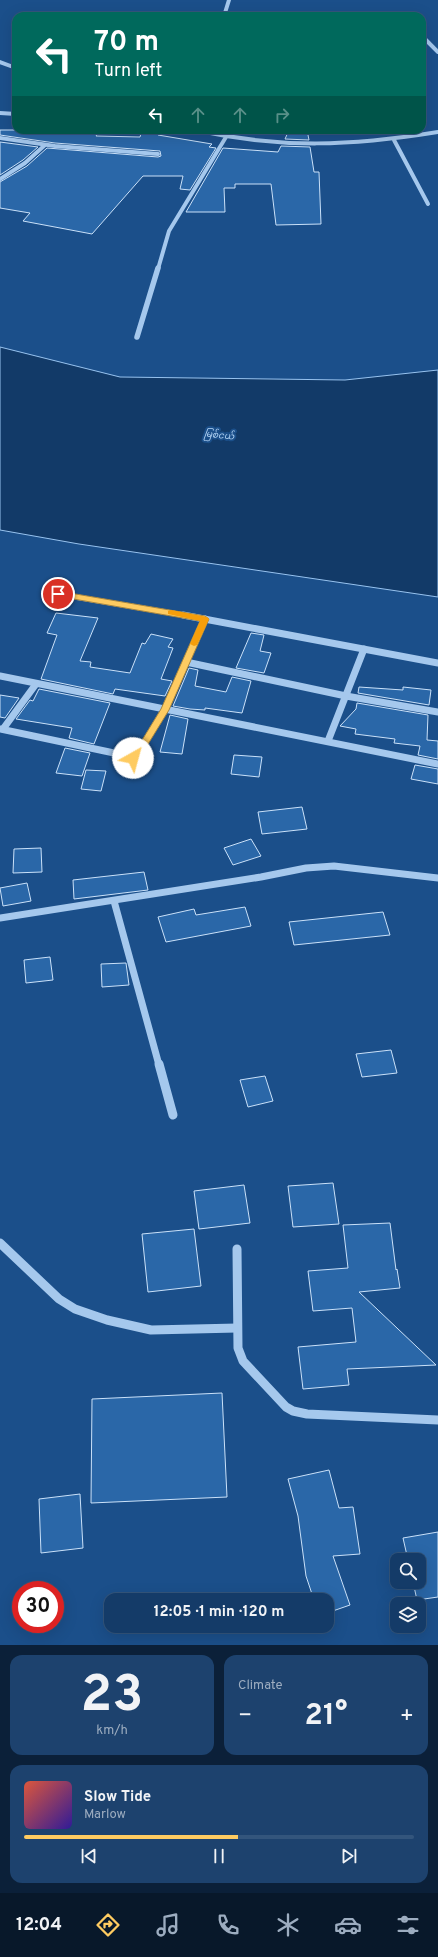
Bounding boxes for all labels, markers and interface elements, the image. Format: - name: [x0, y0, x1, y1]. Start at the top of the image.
- text: 70 m: [94, 25, 159, 61]
- icon: left: [28, 28, 80, 80]
- text: Turn left: [94, 60, 162, 83]
- icon: left: [145, 104, 167, 126]
- icon: ahead: [187, 104, 209, 126]
- icon: ahead: [229, 104, 251, 126]
- icon: right: [271, 104, 293, 126]
- water label: မြစ်ငယ်: [203, 426, 236, 445]
- pin: [41, 577, 75, 611]
- icon: arrive: [47, 583, 69, 605]
- position arrow: [112, 737, 154, 779]
- map controls: [390, 1553, 426, 1633]
- button: search: [390, 1553, 426, 1589]
- speed limit sign: 30: [12, 1581, 64, 1633]
- button: layers: [390, 1597, 426, 1633]
- text: 12:05 · 1 min · 120 m: [154, 1603, 284, 1622]
- text: 23: [81, 1664, 143, 1730]
- text: Climate: [238, 1678, 283, 1694]
- text: 21°: [305, 1698, 347, 1735]
- text: −: [238, 1703, 252, 1730]
- text: +: [400, 1703, 414, 1730]
- text: km/h: [96, 1723, 128, 1739]
- text: Slow Tide: [84, 1788, 151, 1807]
- text: Marlow: [84, 1807, 126, 1823]
- icon: previous: [78, 1845, 100, 1867]
- icon: pause: [208, 1845, 230, 1867]
- icon: next: [338, 1845, 360, 1867]
- icon: directions: [94, 1911, 122, 1939]
- icon: music: [154, 1911, 182, 1939]
- icon: phone: [214, 1911, 242, 1939]
- icon: climate: [274, 1911, 302, 1939]
- icon: car: [334, 1911, 362, 1939]
- icon: filters: [394, 1911, 422, 1939]
- text: 12:04: [16, 1914, 62, 1937]

